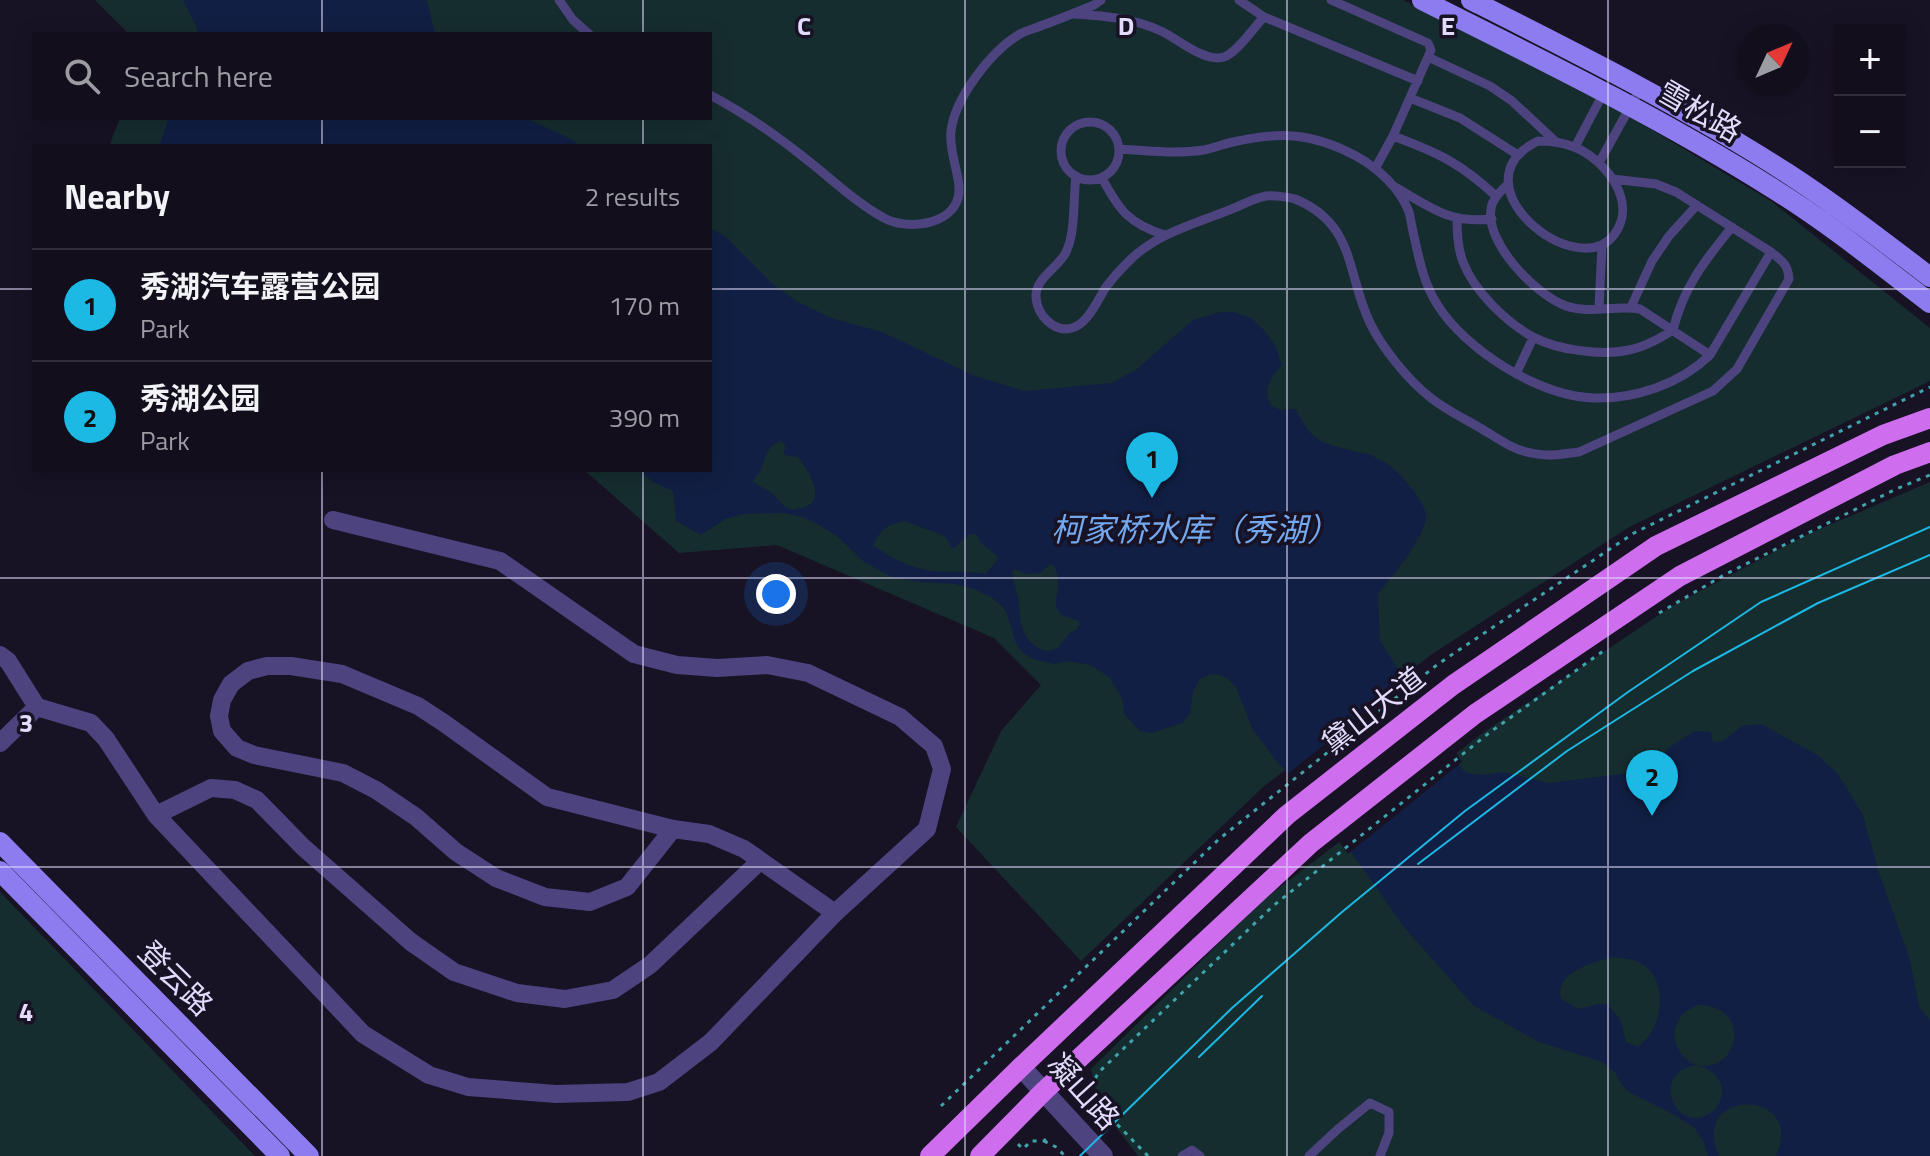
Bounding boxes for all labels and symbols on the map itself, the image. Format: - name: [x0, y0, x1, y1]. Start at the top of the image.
- text: C: [797, 6, 811, 45]
- text: D: [1118, 6, 1134, 45]
- text: E: [1441, 6, 1455, 45]
- north arrow: [1738, 24, 1810, 96]
- street label: 雪松路: [1650, 69, 1750, 153]
- pin: 1: [1126, 432, 1178, 498]
- water label: 柯家桥水库（秀湖）: [1051, 505, 1339, 553]
- your location: [756, 574, 796, 614]
- street label: 黛山大道: [1312, 655, 1434, 765]
- text: 3: [19, 703, 33, 742]
- pin: 2: [1626, 750, 1678, 816]
- street label: 登云路: [128, 930, 224, 1026]
- text: 4: [19, 992, 33, 1031]
- street label: 凝山路: [1037, 1042, 1131, 1140]

